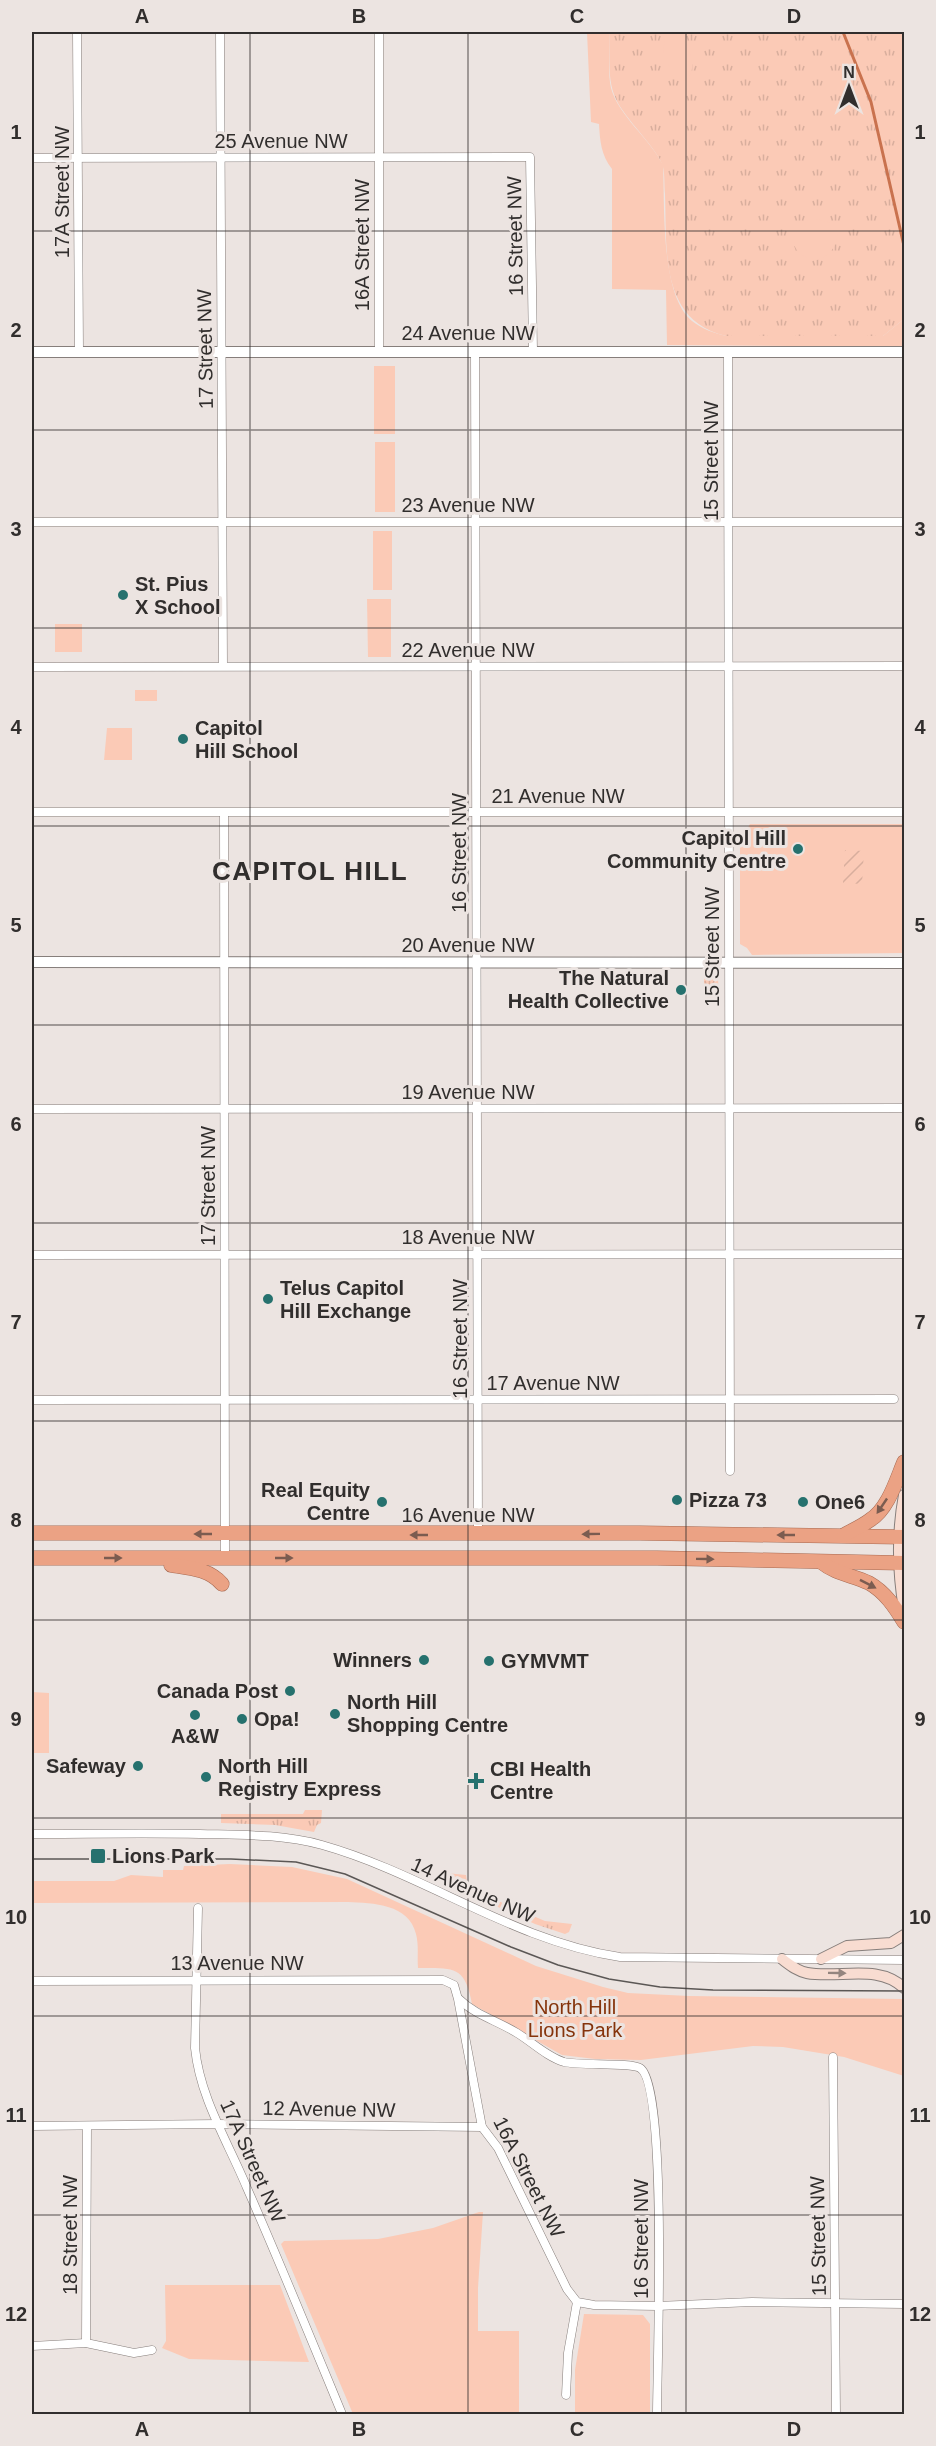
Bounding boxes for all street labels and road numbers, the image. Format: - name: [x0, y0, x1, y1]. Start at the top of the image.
- street label: 17A Street NW: [51, 126, 73, 258]
- street label: 25 Avenue NW: [214, 130, 348, 152]
- street label: 16 Street NW: [503, 176, 527, 296]
- street label: 16A Street NW: [351, 179, 373, 311]
- street label: 17 Street NW: [193, 289, 217, 409]
- street label: 24 Avenue NW: [401, 322, 535, 344]
- street label: 15 Street NW: [700, 401, 722, 521]
- street label: 23 Avenue NW: [401, 494, 535, 516]
- street label: 22 Avenue NW: [401, 639, 535, 661]
- street label: 21 Avenue NW: [491, 785, 625, 807]
- street label: 16 Street NW: [448, 793, 470, 913]
- street label: 15 Street NW: [701, 887, 723, 1007]
- street label: 20 Avenue NW: [401, 934, 535, 956]
- street label: 19 Avenue NW: [401, 1081, 535, 1103]
- street label: 17 Street NW: [197, 1126, 219, 1246]
- street label: 18 Avenue NW: [401, 1226, 535, 1248]
- street label: 16 Street NW: [449, 1279, 471, 1399]
- street label: 17 Avenue NW: [486, 1372, 620, 1394]
- street label: 16 Avenue NW: [401, 1504, 535, 1526]
- street label: 14 Avenue NW: [408, 1853, 538, 1927]
- street label: 13 Avenue NW: [170, 1952, 304, 1974]
- street label: 17A Street NW: [216, 2096, 290, 2226]
- street label: 12 Avenue NW: [262, 2097, 396, 2121]
- street label: 16A Street NW: [489, 2113, 569, 2241]
- street label: 18 Street NW: [59, 2175, 81, 2295]
- street label: 15 Street NW: [806, 2176, 830, 2296]
- street label: 16 Street NW: [630, 2179, 652, 2299]

